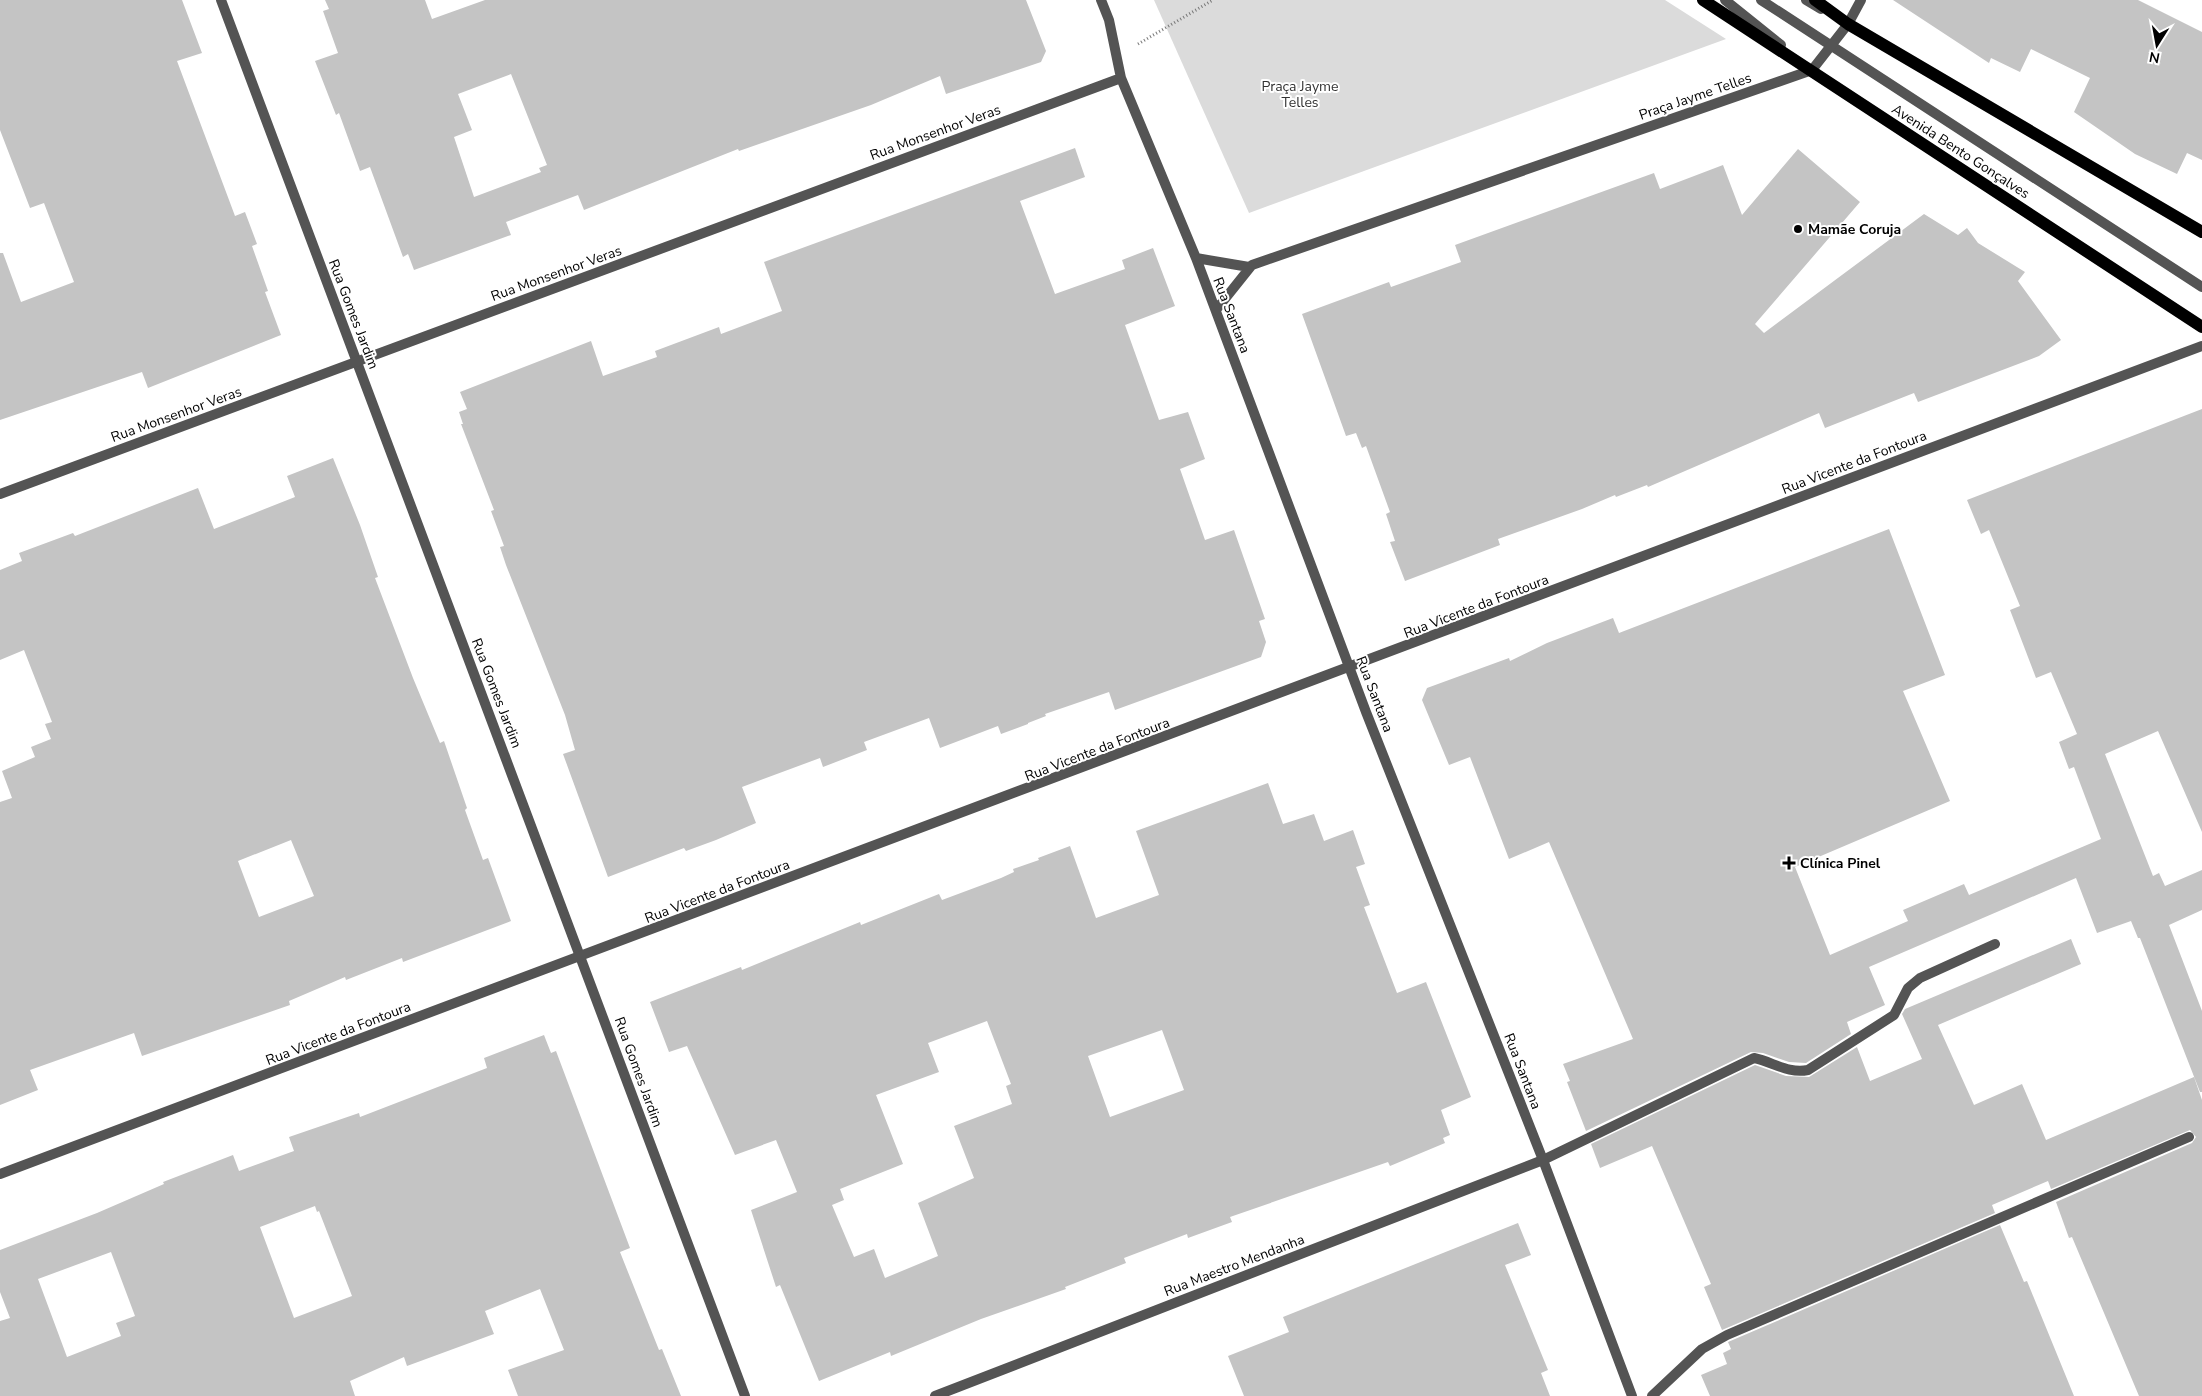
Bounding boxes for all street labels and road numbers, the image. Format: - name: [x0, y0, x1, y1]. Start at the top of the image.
- street label: Praça Jayme Telles: [1636, 68, 1754, 125]
- street label: Rua Monsenhor Veras: [867, 100, 1003, 165]
- street label: Avenida Bento Gonçalves: [1888, 100, 2034, 203]
- street label: Rua Monsenhor Veras: [488, 241, 624, 306]
- street label: Rua Gomes Jardim: [324, 257, 383, 372]
- street label: Rua Santana: [1208, 274, 1255, 356]
- street label: Rua Monsenhor Veras: [108, 382, 244, 447]
- street label: Rua Vicente da Fontoura: [1779, 426, 1929, 499]
- street label: Rua Vicente da Fontoura: [1401, 570, 1551, 643]
- street label: Rua Gomes Jardim: [467, 636, 526, 751]
- street label: Rua Santana: [1351, 653, 1398, 735]
- street label: Rua Vicente da Fontoura: [1022, 713, 1172, 786]
- street label: Rua Vicente da Fontoura: [642, 855, 792, 928]
- street label: Rua Vicente da Fontoura: [263, 997, 413, 1070]
- street label: Rua Gomes Jardim: [610, 1014, 667, 1130]
- street label: Rua Santana: [1499, 1030, 1546, 1112]
- street label: Rua Maestro Mendanha: [1161, 1230, 1307, 1301]

